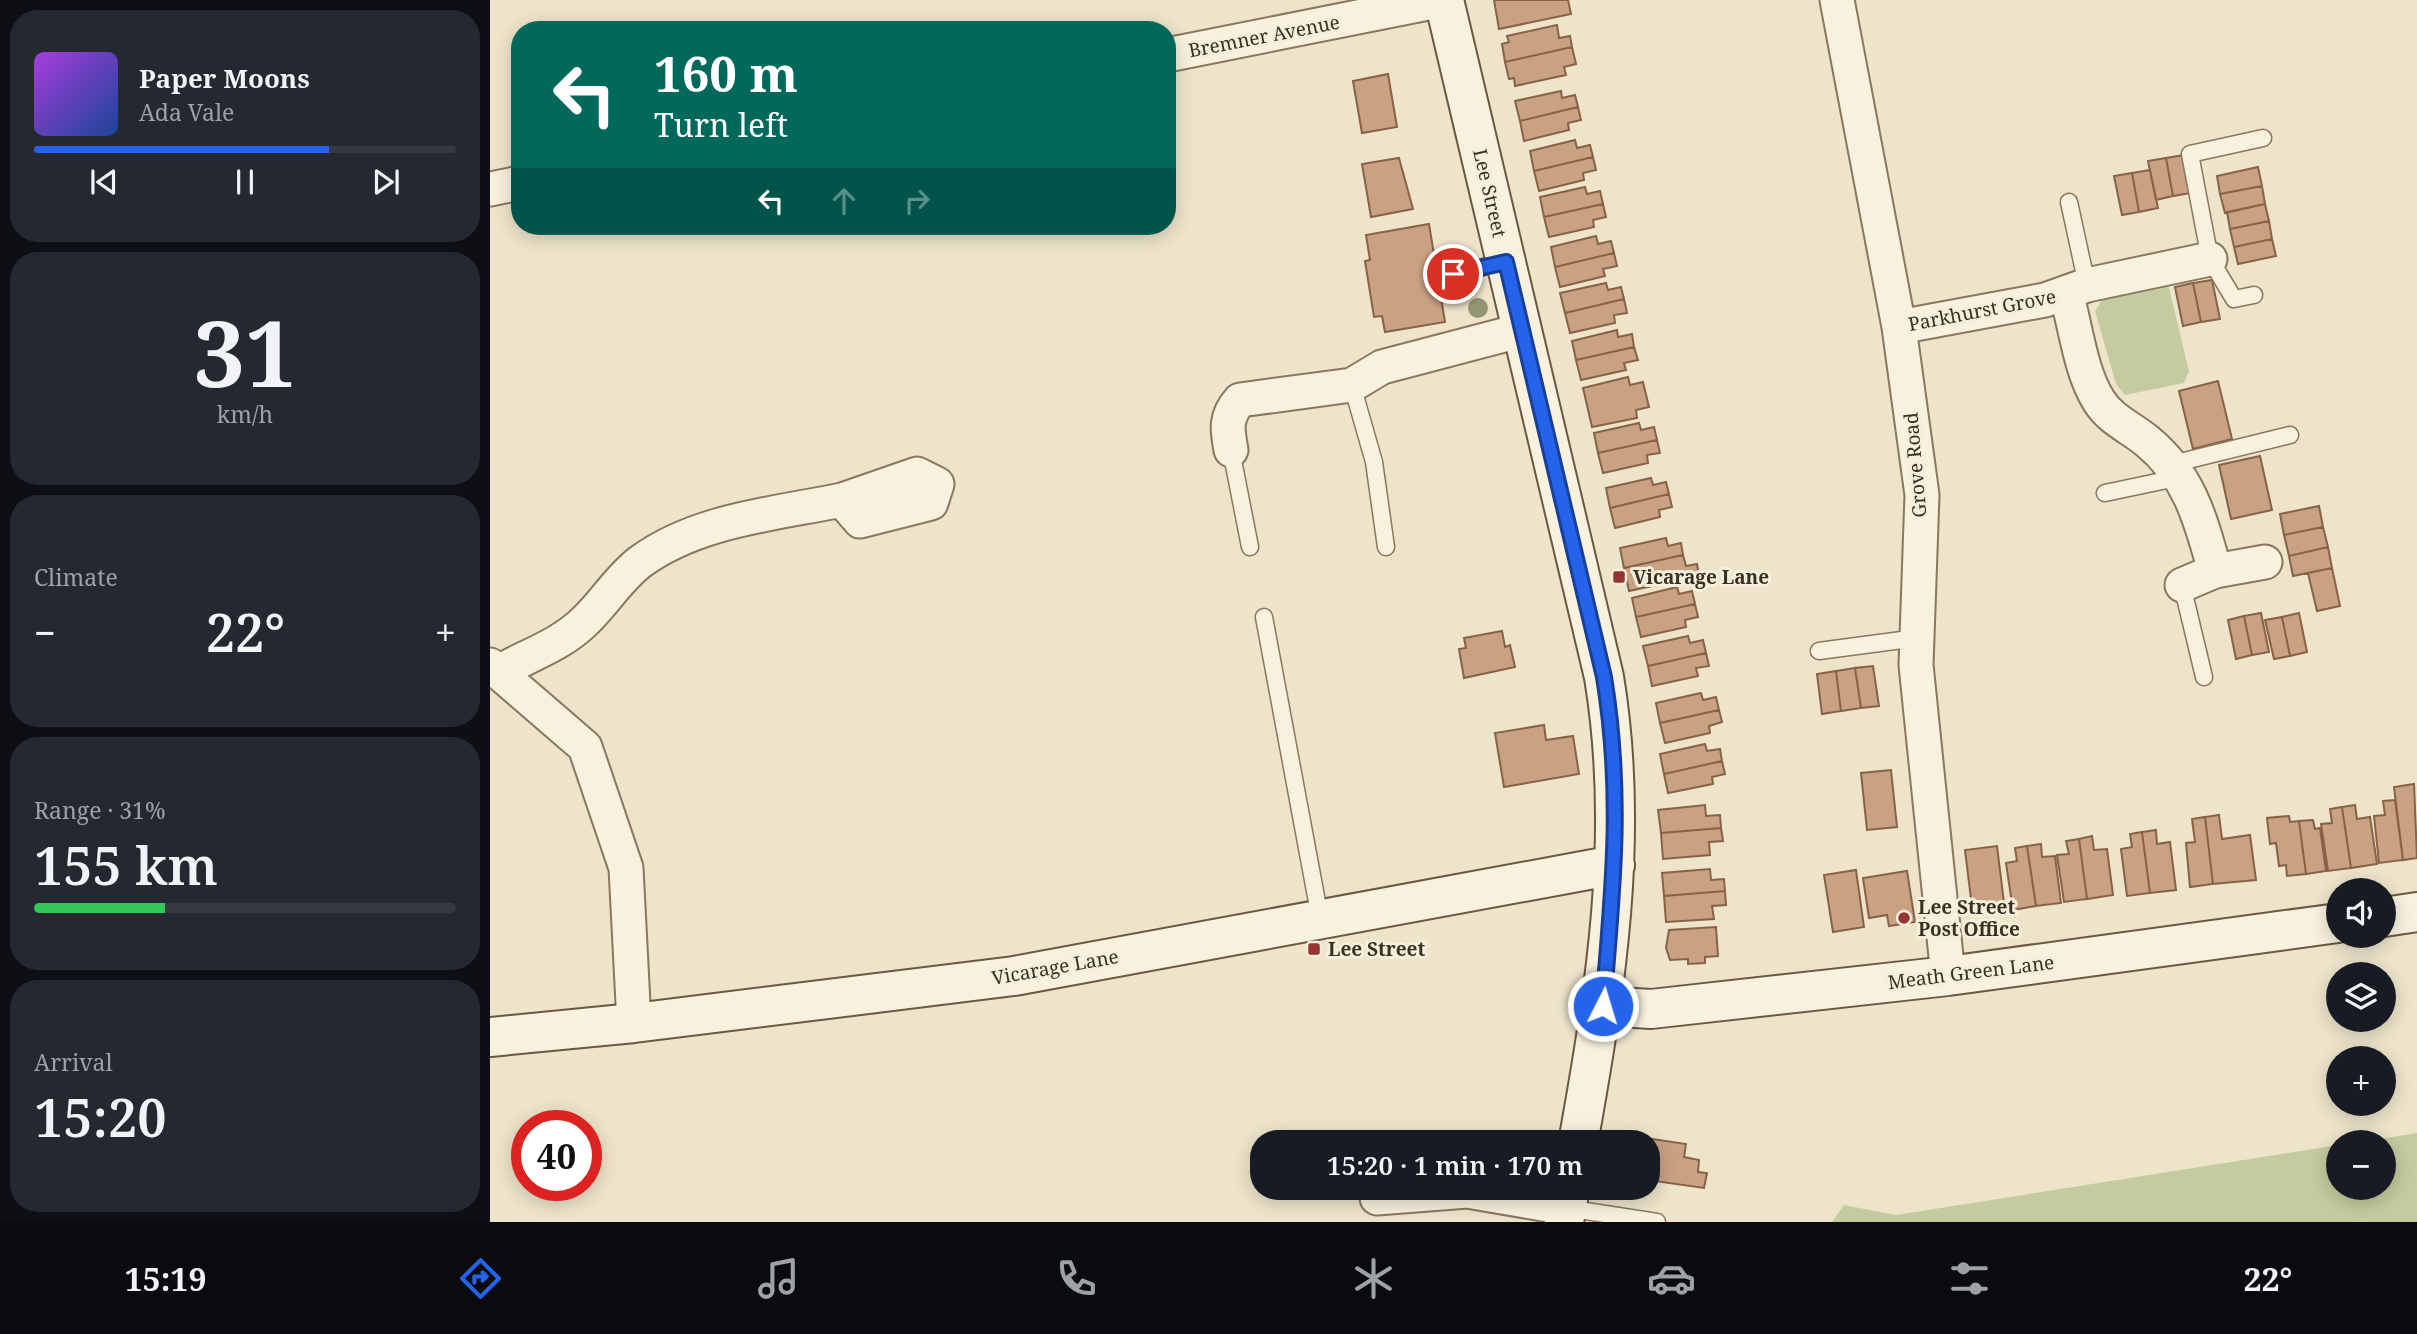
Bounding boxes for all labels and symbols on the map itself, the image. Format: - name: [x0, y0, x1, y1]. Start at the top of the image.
- street label: Bremner Avenue: [1186, 9, 1342, 63]
- street label: Lee Street: [1467, 146, 1513, 240]
- pin: [1423, 244, 1483, 304]
- street label: Parkhurst Grove: [1906, 283, 2058, 337]
- street label: Grove Road: [1897, 411, 1933, 519]
- place label: Vicarage Lane: [1633, 564, 1769, 590]
- marker: Vicarage Lane: [1611, 569, 1627, 585]
- place label: Lee Street Post Office: [1918, 894, 2020, 942]
- marker: Lee Street Post Office: [1896, 910, 1912, 926]
- place label: Lee Street: [1328, 936, 1425, 962]
- marker: Lee Street: [1306, 941, 1322, 957]
- street label: Vicarage Lane: [989, 943, 1121, 991]
- street label: Meath Green Lane: [1886, 949, 2056, 995]
- position arrow: [1566, 969, 1640, 1043]
- speed limit sign: 40: [511, 1110, 602, 1201]

